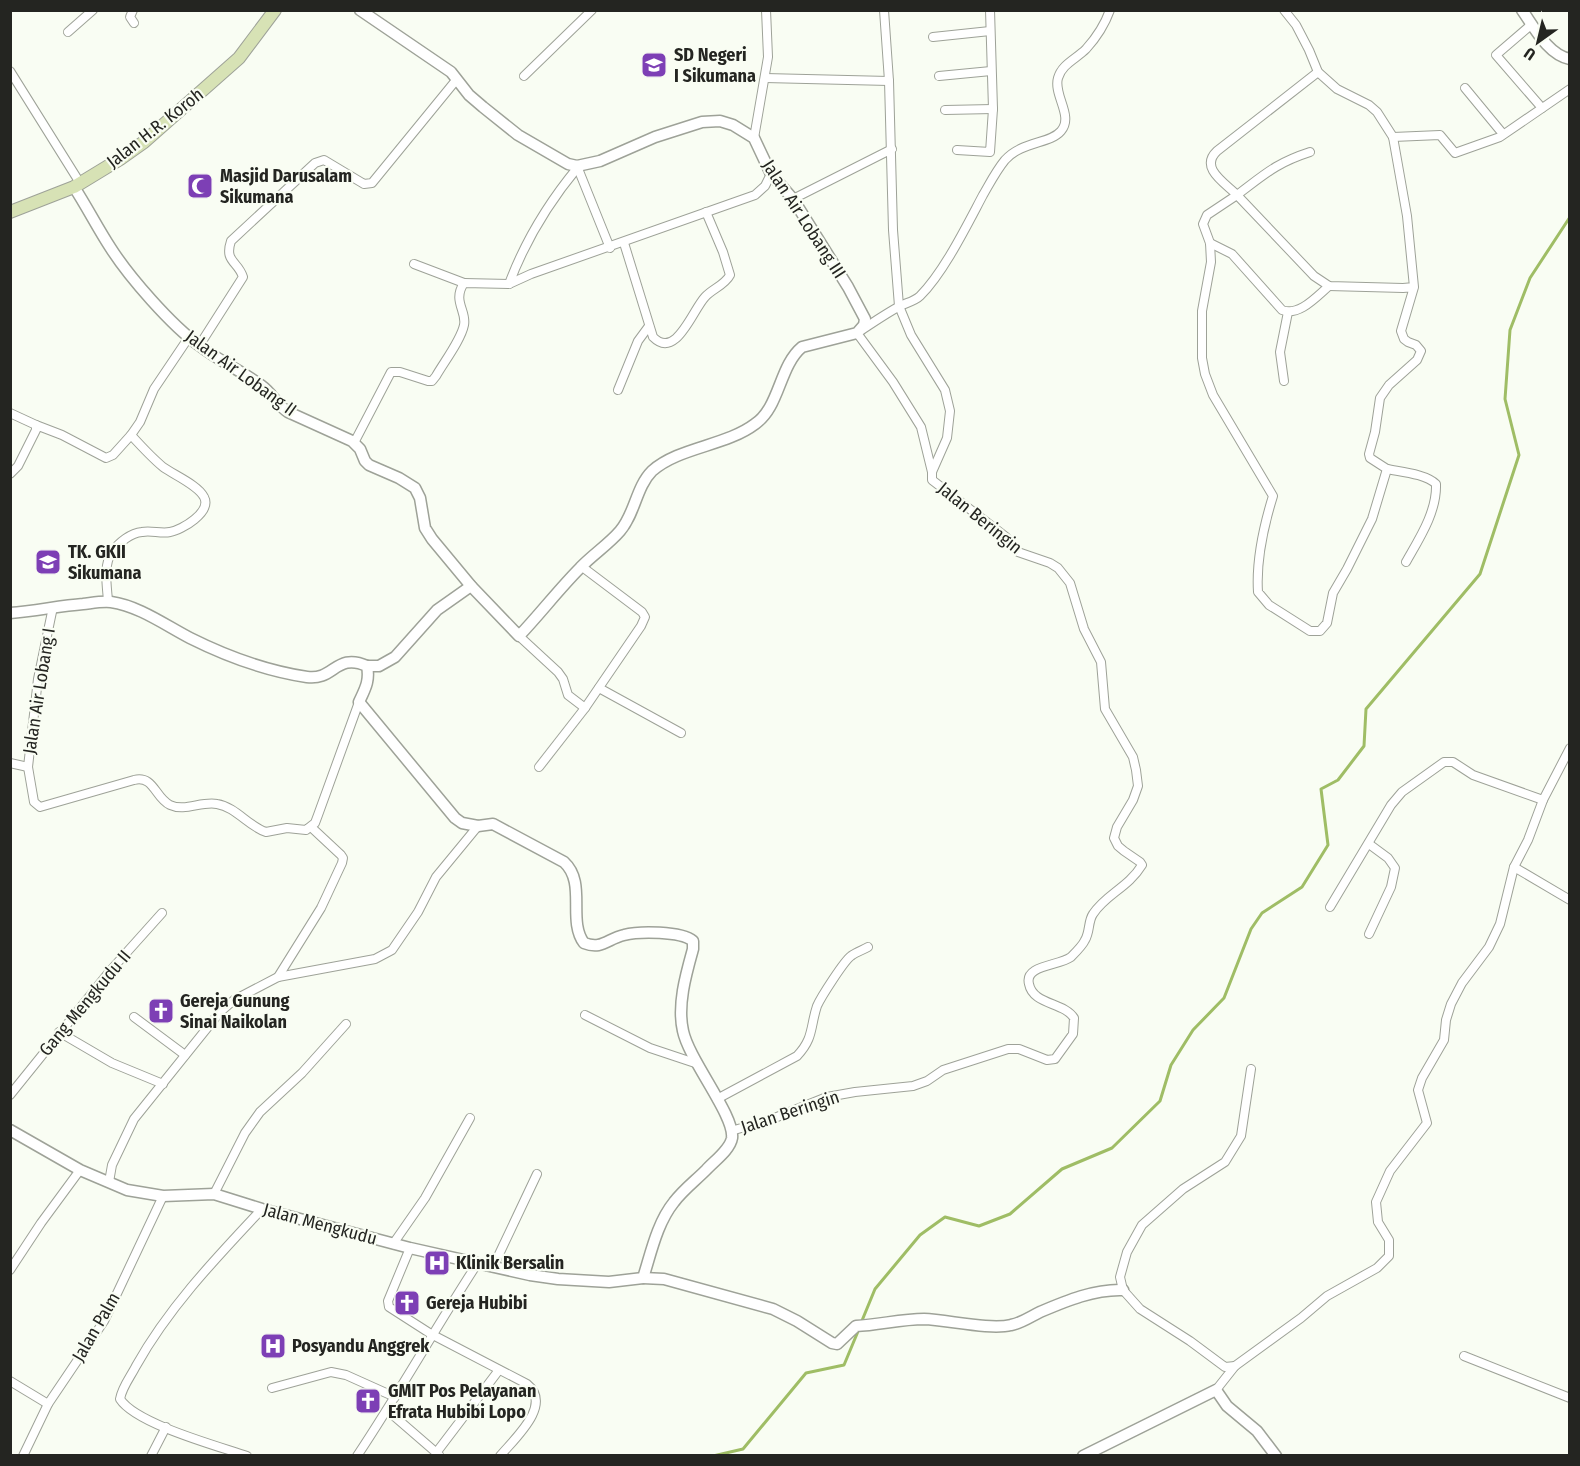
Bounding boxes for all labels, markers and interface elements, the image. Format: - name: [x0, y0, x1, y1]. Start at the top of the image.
- north arrow: [1508, 12, 1568, 72]
- place label: SD Negeri I Sikumana: [674, 44, 756, 87]
- text: U: [1521, 44, 1539, 65]
- school or university icon: SD Negeri I Sikumana: [639, 50, 669, 80]
- street label: Jalan H.R. Koroh: [102, 83, 208, 173]
- street label: Jalan Air Lobang III: [758, 156, 850, 282]
- place label: Masjid Darusalam Sikumana: [220, 165, 352, 208]
- mosque icon: Masjid Darusalam Sikumana: [185, 171, 215, 201]
- street label: Jalan Air Lobang II: [181, 325, 301, 421]
- street label: Jalan Beringin: [933, 477, 1027, 559]
- place label: TK. GKII Sikumana: [68, 541, 141, 584]
- school or university icon: TK. GKII Sikumana: [33, 547, 63, 577]
- street label: Jalan Air Lobang I: [18, 626, 60, 756]
- street label: Gang Mengkudu II: [34, 946, 136, 1060]
- place label: Gereja Gunung Sinai Naikolan: [180, 990, 289, 1033]
- church icon: Gereja Gunung Sinai Naikolan: [146, 996, 176, 1026]
- street label: Jalan Beringin: [738, 1086, 842, 1138]
- street label: Jalan Mengkudu: [261, 1198, 379, 1250]
- hospital icon: Klinik Bersalin: [422, 1248, 452, 1278]
- place label: Klinik Bersalin: [456, 1252, 564, 1274]
- street label: Jalan Palm: [67, 1288, 125, 1366]
- church icon: Gereja Hubibi: [392, 1288, 422, 1318]
- place label: Gereja Hubibi: [426, 1292, 527, 1314]
- hospital icon: Posyandu Anggrek: [258, 1331, 288, 1361]
- place label: Posyandu Anggrek: [292, 1335, 430, 1357]
- place label: GMIT Pos Pelayanan Efrata Hubibi Lopo: [388, 1380, 536, 1423]
- church icon: GMIT Pos Pelayanan Efrata Hubibi Lopo: [353, 1386, 383, 1416]

